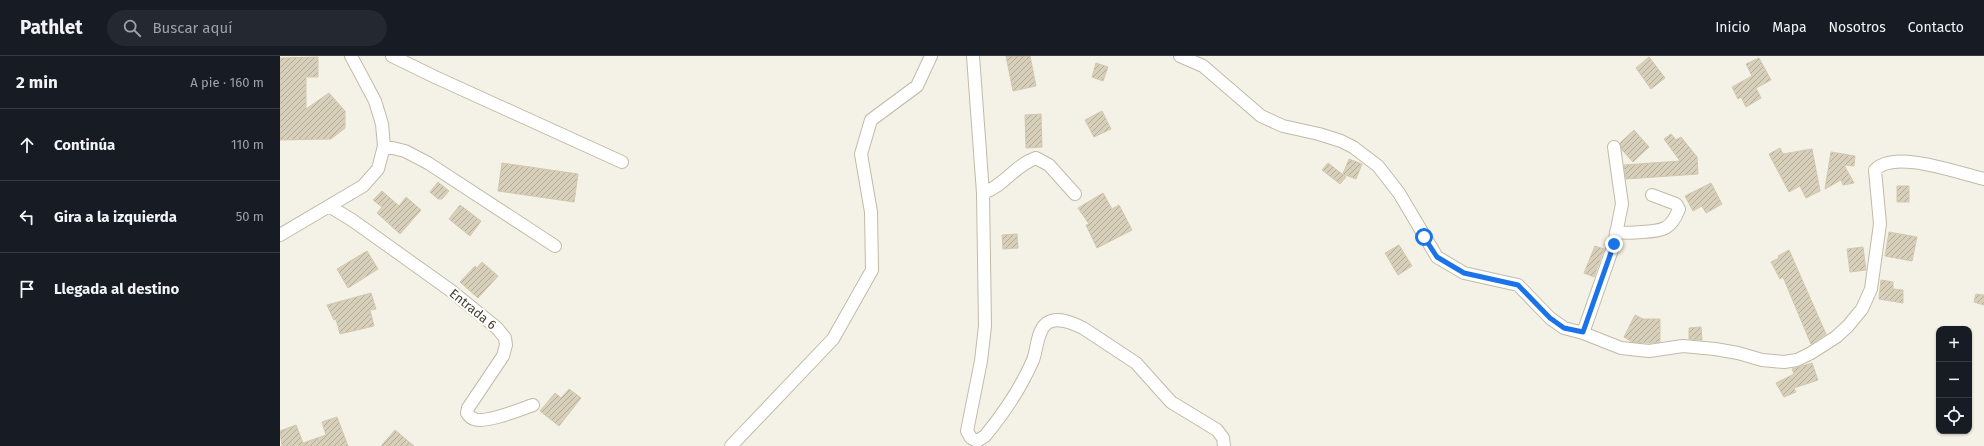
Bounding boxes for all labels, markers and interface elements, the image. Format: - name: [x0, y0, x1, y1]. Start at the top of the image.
- search box: [107, 10, 387, 46]
- text: Pathlet: [20, 16, 83, 39]
- icon: search: [121, 17, 143, 39]
- text: Buscar aquí: [153, 19, 232, 37]
- text: Inicio: [1715, 19, 1750, 36]
- text: Mapa: [1772, 19, 1807, 36]
- text: Nosotros: [1829, 19, 1886, 36]
- text: Contacto: [1908, 19, 1964, 36]
- text: 2 min: [16, 72, 58, 93]
- text: A pie · 160 m: [190, 75, 264, 90]
- icon: ahead: [16, 134, 38, 156]
- text: Continúa: [54, 136, 115, 154]
- text: 110 m: [231, 137, 264, 152]
- icon: left: [16, 206, 38, 228]
- text: Gira a la izquierda: [54, 208, 177, 226]
- text: 50 m: [236, 209, 264, 224]
- route start: [1415, 228, 1433, 246]
- route end: [1605, 235, 1623, 253]
- icon: arrive: [16, 278, 38, 300]
- text: Llegada al destino: [54, 280, 179, 298]
- street label: Entrada 6: [447, 286, 500, 332]
- map controls: [1936, 326, 1972, 434]
- button: +: [1936, 326, 1972, 362]
- button: −: [1936, 362, 1972, 398]
- button: locate: [1936, 398, 1972, 434]

